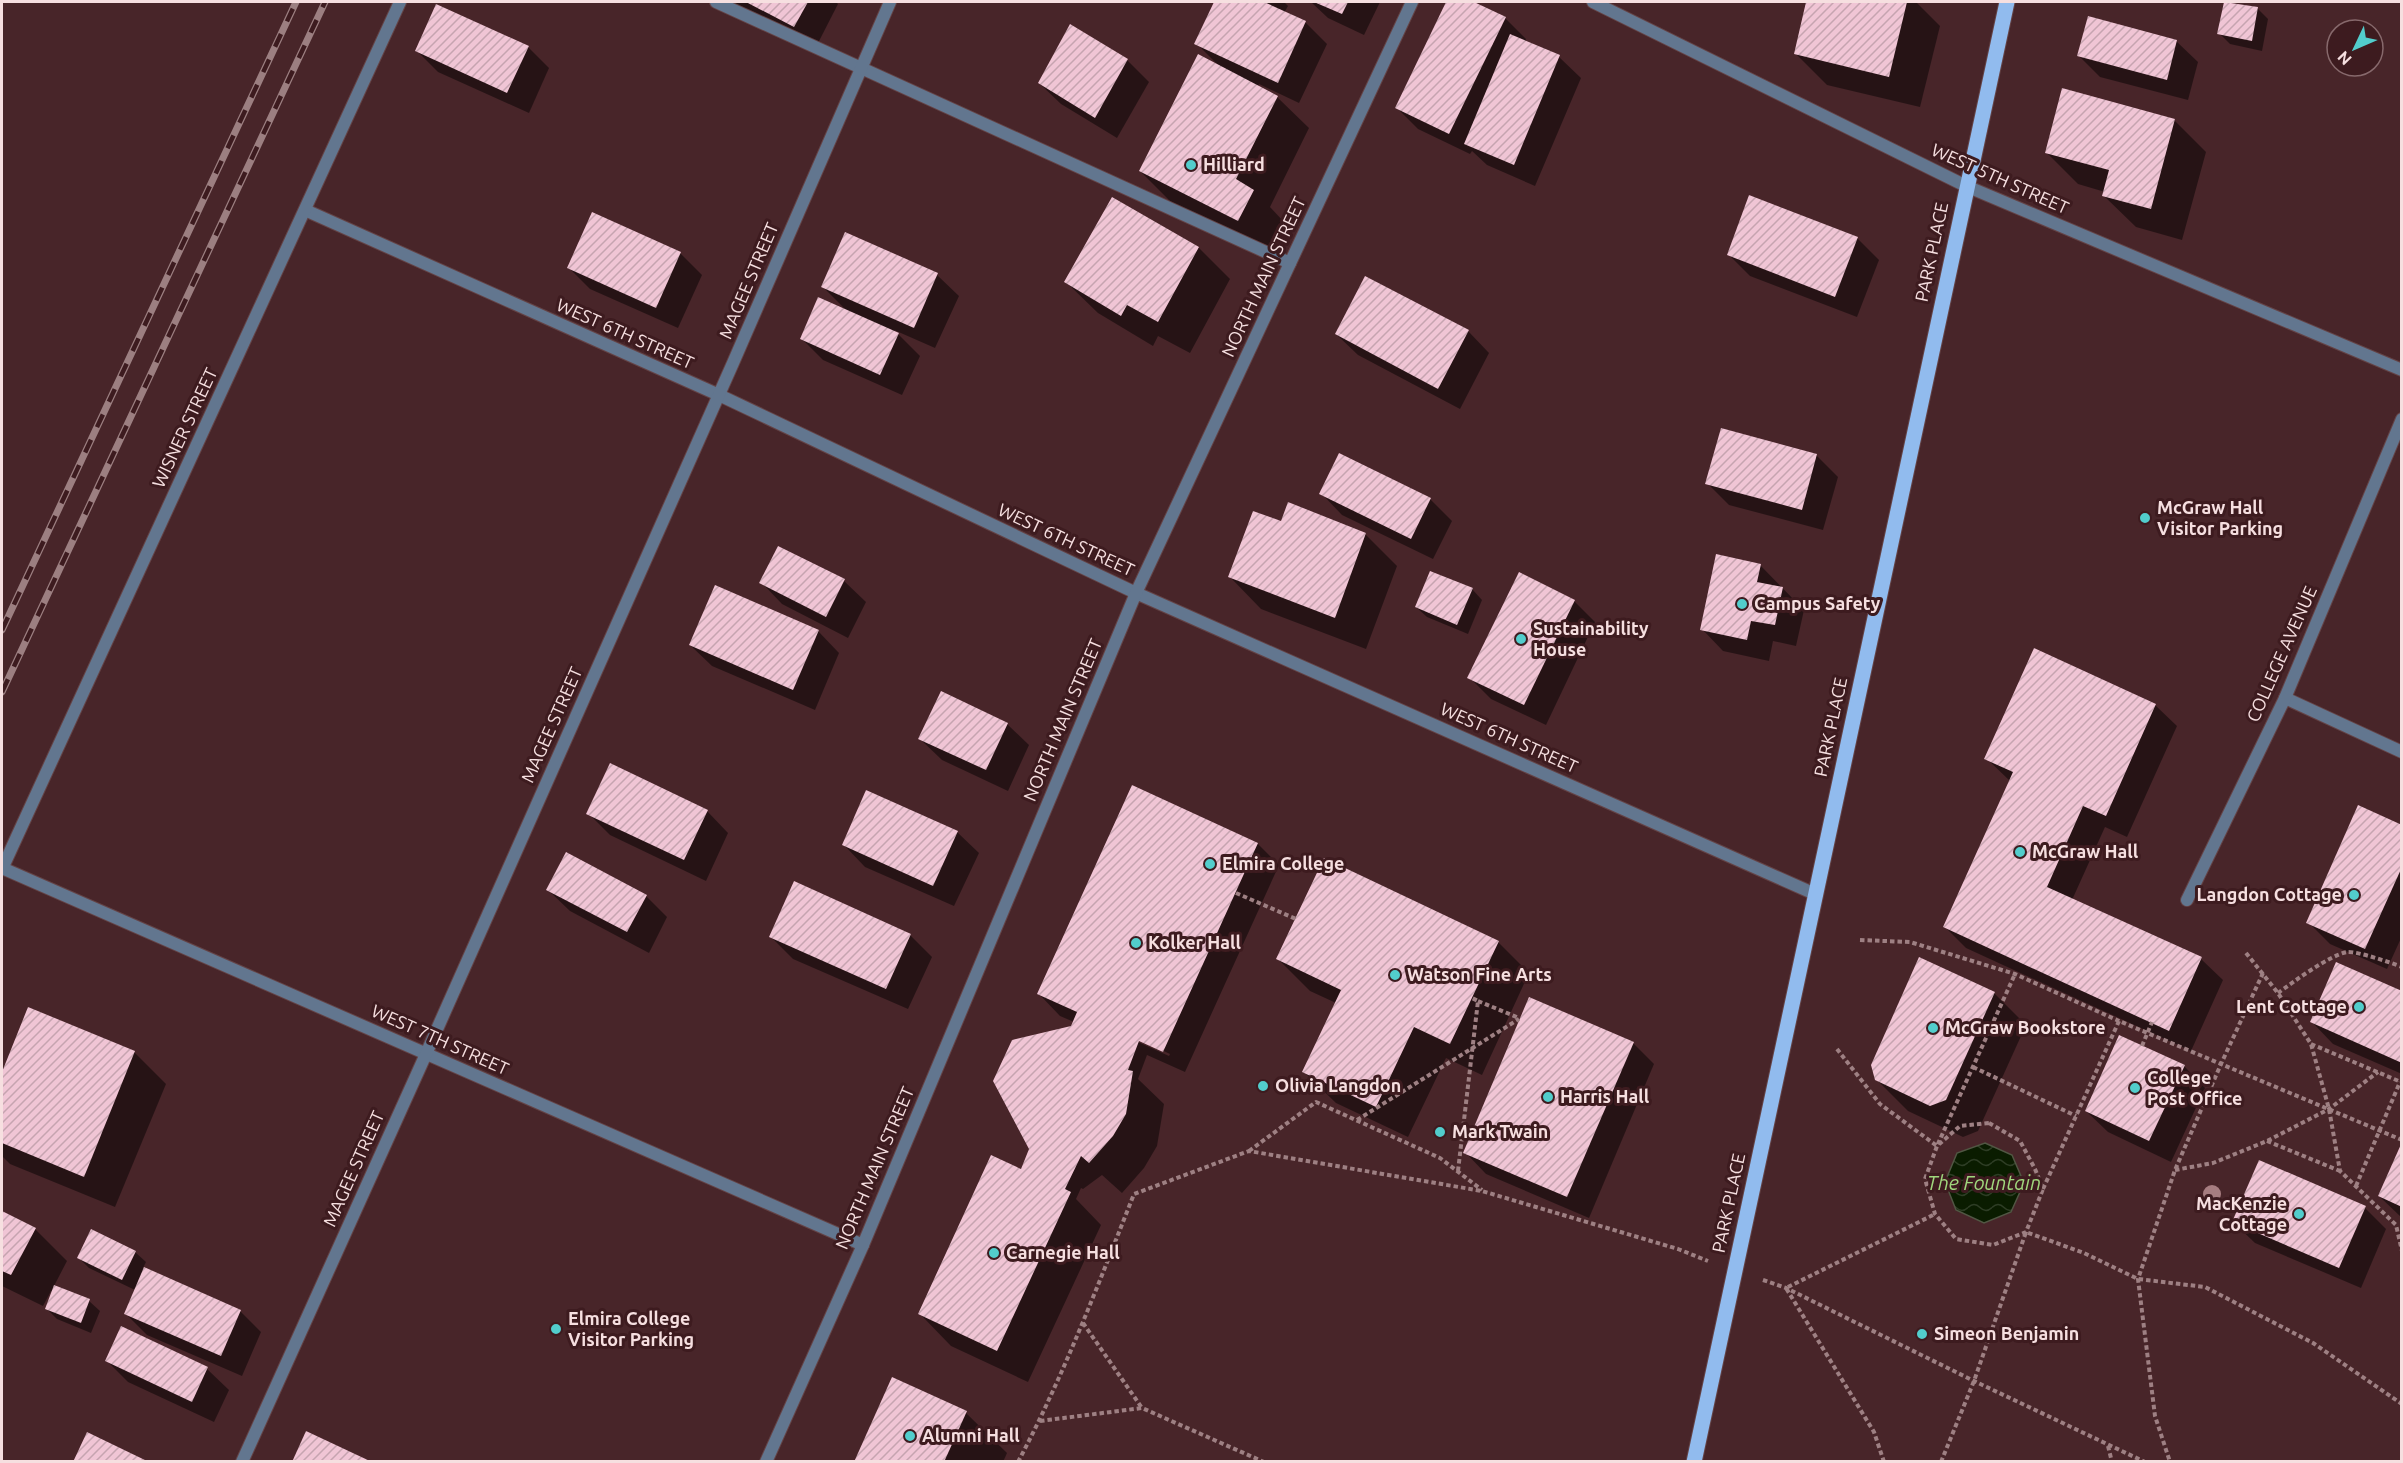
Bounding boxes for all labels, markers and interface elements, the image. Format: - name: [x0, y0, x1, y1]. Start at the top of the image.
- north arrow: [2325, 18, 2385, 78]
- text: N: [2334, 48, 2355, 69]
- street label: WEST 5TH STREET: [1929, 139, 2072, 217]
- place label: Hilliard: [1203, 154, 1265, 174]
- marker: Hilliard: [1184, 158, 1198, 172]
- street label: NORTH MAIN STREET: [1217, 193, 1309, 360]
- street label: PARK PLACE: [1911, 200, 1951, 303]
- street label: MAGEE STREET: [715, 220, 782, 342]
- street label: WEST 6TH STREET: [554, 294, 697, 372]
- street label: WISNER STREET: [148, 365, 221, 491]
- place label: McGraw Hall Visitor Parking: [2157, 497, 2283, 538]
- street label: WEST 6TH STREET: [995, 499, 1138, 579]
- marker: McGraw Hall Visitor Parking: [2138, 511, 2152, 525]
- street label: COLLEGE AVENUE: [2242, 583, 2320, 725]
- place label: Campus Safety: [1754, 593, 1881, 613]
- marker: Campus Safety: [1735, 597, 1749, 611]
- place label: Sustainability House: [1533, 618, 1649, 659]
- marker: Sustainability House: [1514, 632, 1528, 646]
- street label: NORTH MAIN STREET: [1019, 635, 1105, 804]
- street label: MAGEE STREET: [517, 664, 585, 785]
- street label: PARK PLACE: [1810, 675, 1850, 778]
- street label: WEST 6TH STREET: [1438, 698, 1581, 776]
- place label: McGraw Hall: [2032, 841, 2139, 861]
- marker: McGraw Hall: [2013, 845, 2027, 859]
- place label: Elmira College: [1222, 853, 1344, 873]
- marker: Elmira College: [1203, 857, 1217, 871]
- place label: Langdon Cottage: [2196, 884, 2342, 904]
- marker: Langdon Cottage: [2347, 888, 2361, 902]
- place label: Kolker Hall: [1148, 932, 1242, 952]
- marker: Kolker Hall: [1129, 936, 1143, 950]
- place label: Watson Fine Arts: [1407, 964, 1552, 984]
- marker: Watson Fine Arts: [1388, 968, 1402, 982]
- place label: Lent Cottage: [2236, 996, 2347, 1016]
- street label: WEST 7TH STREET: [369, 1000, 512, 1078]
- marker: Lent Cottage: [2352, 1000, 2366, 1014]
- place label: McGraw Bookstore: [1945, 1017, 2106, 1037]
- marker: McGraw Bookstore: [1926, 1021, 1940, 1035]
- place label: College Post Office: [2147, 1067, 2242, 1108]
- place label: Olivia Langdon: [1275, 1075, 1401, 1095]
- marker: Olivia Langdon: [1256, 1079, 1270, 1093]
- marker: College Post Office: [2128, 1081, 2142, 1095]
- street label: NORTH MAIN STREET: [831, 1083, 917, 1252]
- place label: Harris Hall: [1560, 1086, 1650, 1106]
- marker: Harris Hall: [1541, 1090, 1555, 1104]
- street label: MAGEE STREET: [319, 1108, 387, 1229]
- place label: Mark Twain: [1452, 1121, 1548, 1141]
- marker: Mark Twain: [1433, 1125, 1447, 1139]
- street label: PARK PLACE: [1708, 1151, 1748, 1254]
- water label: The Fountain: [1927, 1171, 2041, 1194]
- place label: MacKenzie Cottage: [2196, 1193, 2287, 1234]
- marker: MacKenzie Cottage: [2292, 1207, 2306, 1221]
- place label: Carnegie Hall: [1006, 1242, 1120, 1262]
- marker: Carnegie Hall: [987, 1246, 1001, 1260]
- place label: Elmira College Visitor Parking: [568, 1308, 694, 1349]
- marker: Elmira College Visitor Parking: [549, 1322, 563, 1336]
- place label: Simeon Benjamin: [1934, 1323, 2079, 1343]
- marker: Simeon Benjamin: [1915, 1327, 1929, 1341]
- place label: Alumni Hall: [922, 1425, 1020, 1445]
- marker: Alumni Hall: [903, 1429, 917, 1443]

